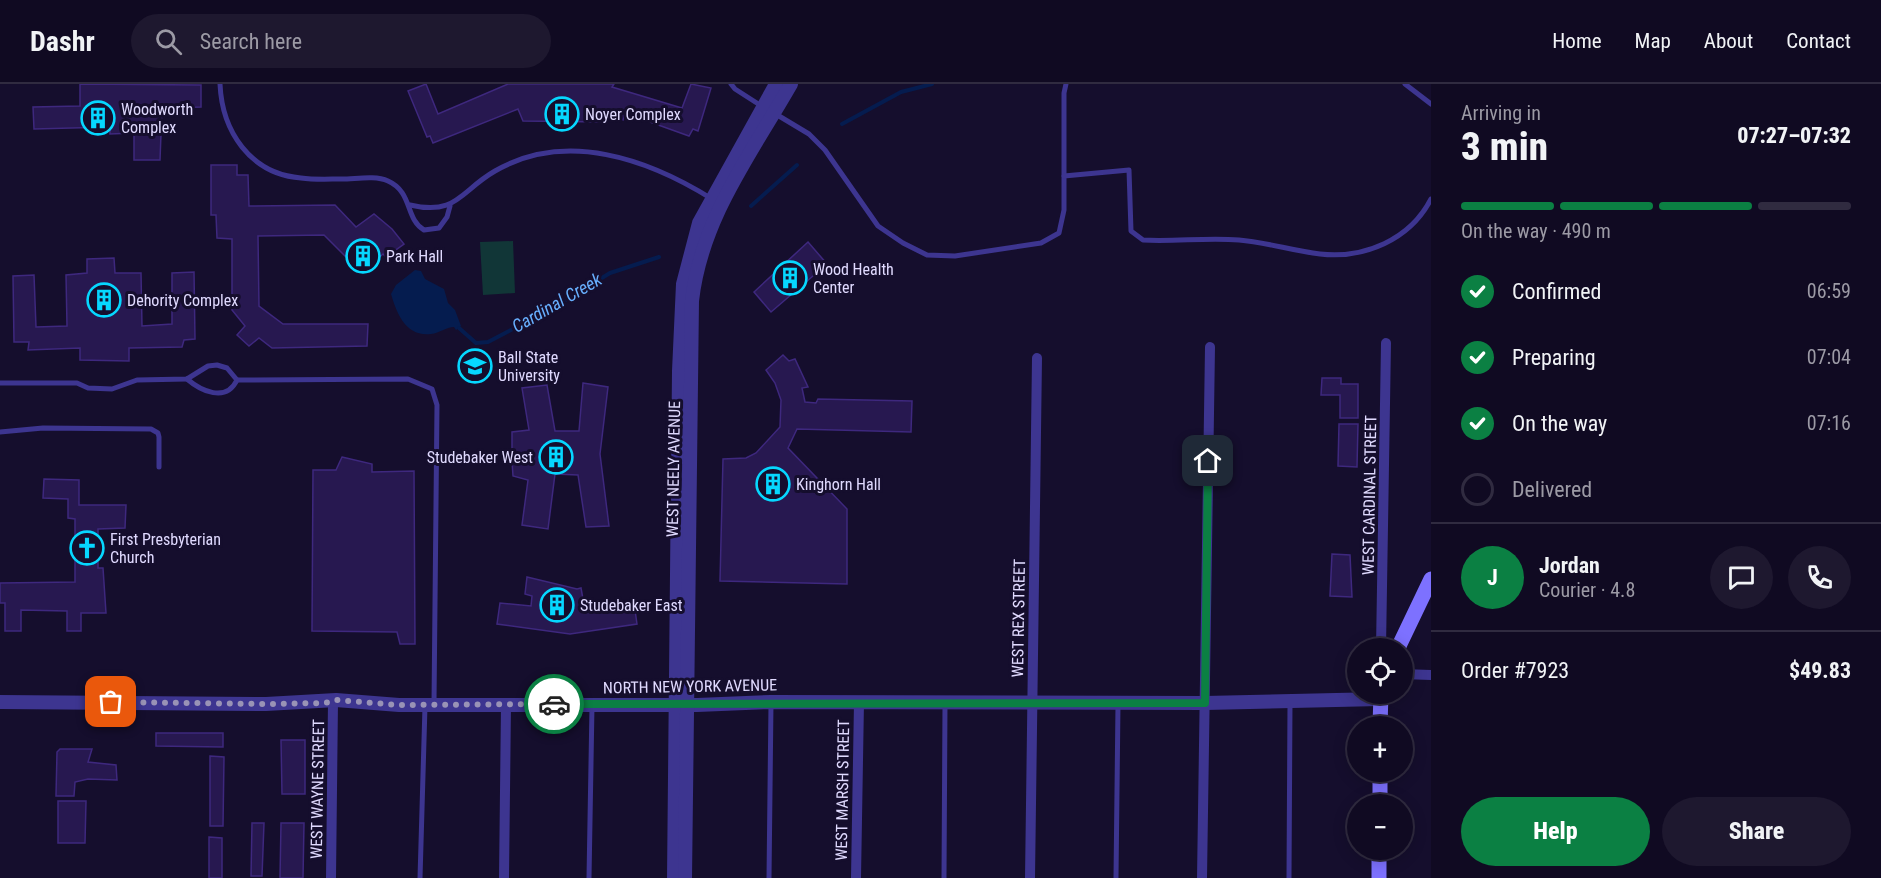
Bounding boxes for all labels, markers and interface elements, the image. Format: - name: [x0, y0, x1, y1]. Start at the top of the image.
- search box: [131, 14, 551, 68]
- text: Dashr: [30, 25, 95, 58]
- icon: search: [152, 25, 185, 58]
- text: Search here: [200, 29, 302, 54]
- text: Home: [1552, 29, 1602, 53]
- text: Map: [1635, 29, 1671, 53]
- text: About: [1704, 29, 1753, 53]
- text: Contact: [1786, 29, 1851, 53]
- building icon: Noyer Complex: [544, 96, 580, 132]
- building icon: Woodworth Complex: [80, 100, 116, 136]
- place label: Woodworth Complex: [121, 100, 193, 137]
- text: Arriving in: [1461, 101, 1541, 125]
- place label: Noyer Complex: [585, 105, 681, 124]
- text: 07:27–07:32: [1737, 123, 1851, 148]
- text: 3 min: [1461, 124, 1548, 170]
- text: On the way · 490 m: [1461, 219, 1611, 243]
- building icon: Park Hall: [345, 238, 381, 274]
- place label: Park Hall: [386, 247, 443, 266]
- building icon: Wood Health Center: [772, 260, 808, 296]
- place label: Wood Health Center: [813, 260, 894, 297]
- water label: Cardinal Creek: [508, 268, 606, 337]
- icon: check: [1461, 275, 1494, 308]
- text: Confirmed: [1512, 279, 1601, 304]
- text: 06:59: [1807, 279, 1851, 303]
- building icon: Dehority Complex: [86, 282, 122, 318]
- place label: Dehority Complex: [127, 291, 238, 310]
- icon: check: [1461, 341, 1494, 374]
- text: Preparing: [1512, 345, 1596, 370]
- text: 07:04: [1807, 345, 1851, 369]
- school or university icon: Ball State University: [457, 348, 493, 384]
- place label: Ball State University: [498, 348, 560, 385]
- street label: WEST NEELY AVENUE: [663, 401, 684, 537]
- icon: check: [1461, 407, 1494, 440]
- text: On the way: [1512, 411, 1607, 436]
- text: 07:16: [1807, 411, 1851, 435]
- street label: WEST CARDINAL STREET: [1359, 415, 1380, 575]
- pin: [1182, 435, 1233, 486]
- building icon: Studebaker West: [538, 439, 574, 475]
- icon: home: [1191, 444, 1224, 477]
- place label: Studebaker West: [427, 448, 533, 467]
- building icon: Kinghorn Hall: [755, 466, 791, 502]
- place label: Kinghorn Hall: [796, 475, 881, 494]
- text: Delivered: [1512, 477, 1592, 502]
- church icon: First Presbyterian Church: [69, 530, 105, 566]
- place label: First Presbyterian Church: [110, 530, 221, 567]
- button: chat: [1710, 546, 1773, 609]
- button: phone: [1788, 546, 1851, 609]
- text: Jordan: [1539, 553, 1600, 578]
- street label: WEST REX STREET: [1008, 559, 1029, 677]
- text: J: [1487, 565, 1498, 590]
- text: Courier · 4.8: [1539, 578, 1635, 602]
- building icon: Studebaker East: [539, 587, 575, 623]
- place label: Studebaker East: [580, 596, 683, 615]
- map controls: [1347, 638, 1413, 860]
- button: locate: [1347, 638, 1413, 704]
- text: Order #7923: [1461, 658, 1569, 683]
- text: $49.83: [1789, 658, 1851, 683]
- courier: [524, 674, 584, 734]
- street label: NORTH NEW YORK AVENUE: [603, 675, 777, 698]
- pin: [85, 676, 136, 727]
- icon: bag: [94, 685, 127, 718]
- icon: car: [538, 688, 571, 721]
- button: +: [1347, 716, 1413, 782]
- street label: WEST WAYNE STREET: [307, 719, 328, 859]
- street label: WEST MARSH STREET: [832, 719, 853, 861]
- button: −: [1347, 794, 1413, 860]
- button: Help: [1461, 797, 1650, 866]
- button: Share: [1662, 797, 1851, 866]

